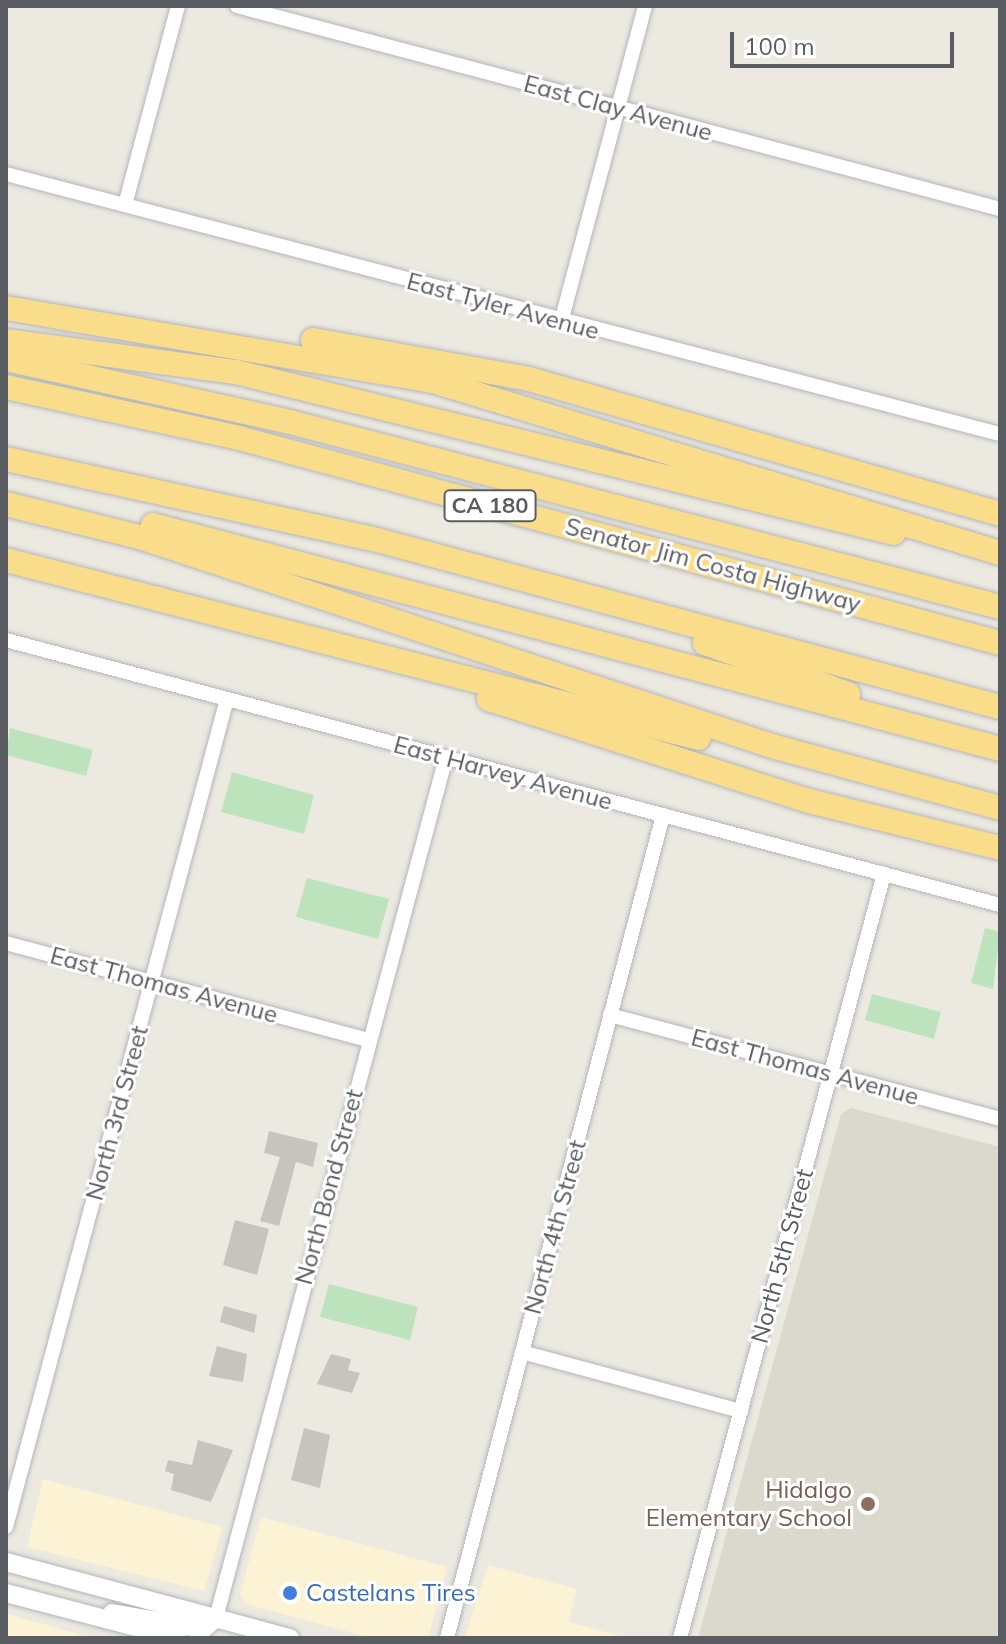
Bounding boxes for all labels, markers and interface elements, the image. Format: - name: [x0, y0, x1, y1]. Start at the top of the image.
- scale bar: [734, 16, 958, 66]
- text: 100 m: [744, 31, 815, 61]
- street label: East Clay Avenue: [521, 69, 715, 147]
- street label: East Tyler Avenue: [404, 266, 602, 346]
- road number: CA 180: [442, 488, 538, 524]
- street label: Senator Jim Costa Highway: [562, 512, 864, 618]
- street label: East Harvey Avenue: [391, 730, 615, 816]
- street label: East Thomas Avenue: [47, 941, 281, 1029]
- street label: North 3rd Street: [80, 1022, 154, 1204]
- street label: East Thomas Avenue: [688, 1023, 922, 1111]
- street label: North Bond Street: [289, 1086, 369, 1288]
- street label: North 4th Street: [518, 1137, 592, 1317]
- street label: North 5th Street: [745, 1166, 819, 1346]
- place label: Hidalgo Elementary School: [646, 1476, 852, 1532]
- marker: Hidalgo Elementary School: [859, 1495, 877, 1513]
- place label: Castelans Tires: [306, 1579, 476, 1607]
- marker: Castelans Tires: [281, 1584, 299, 1602]

